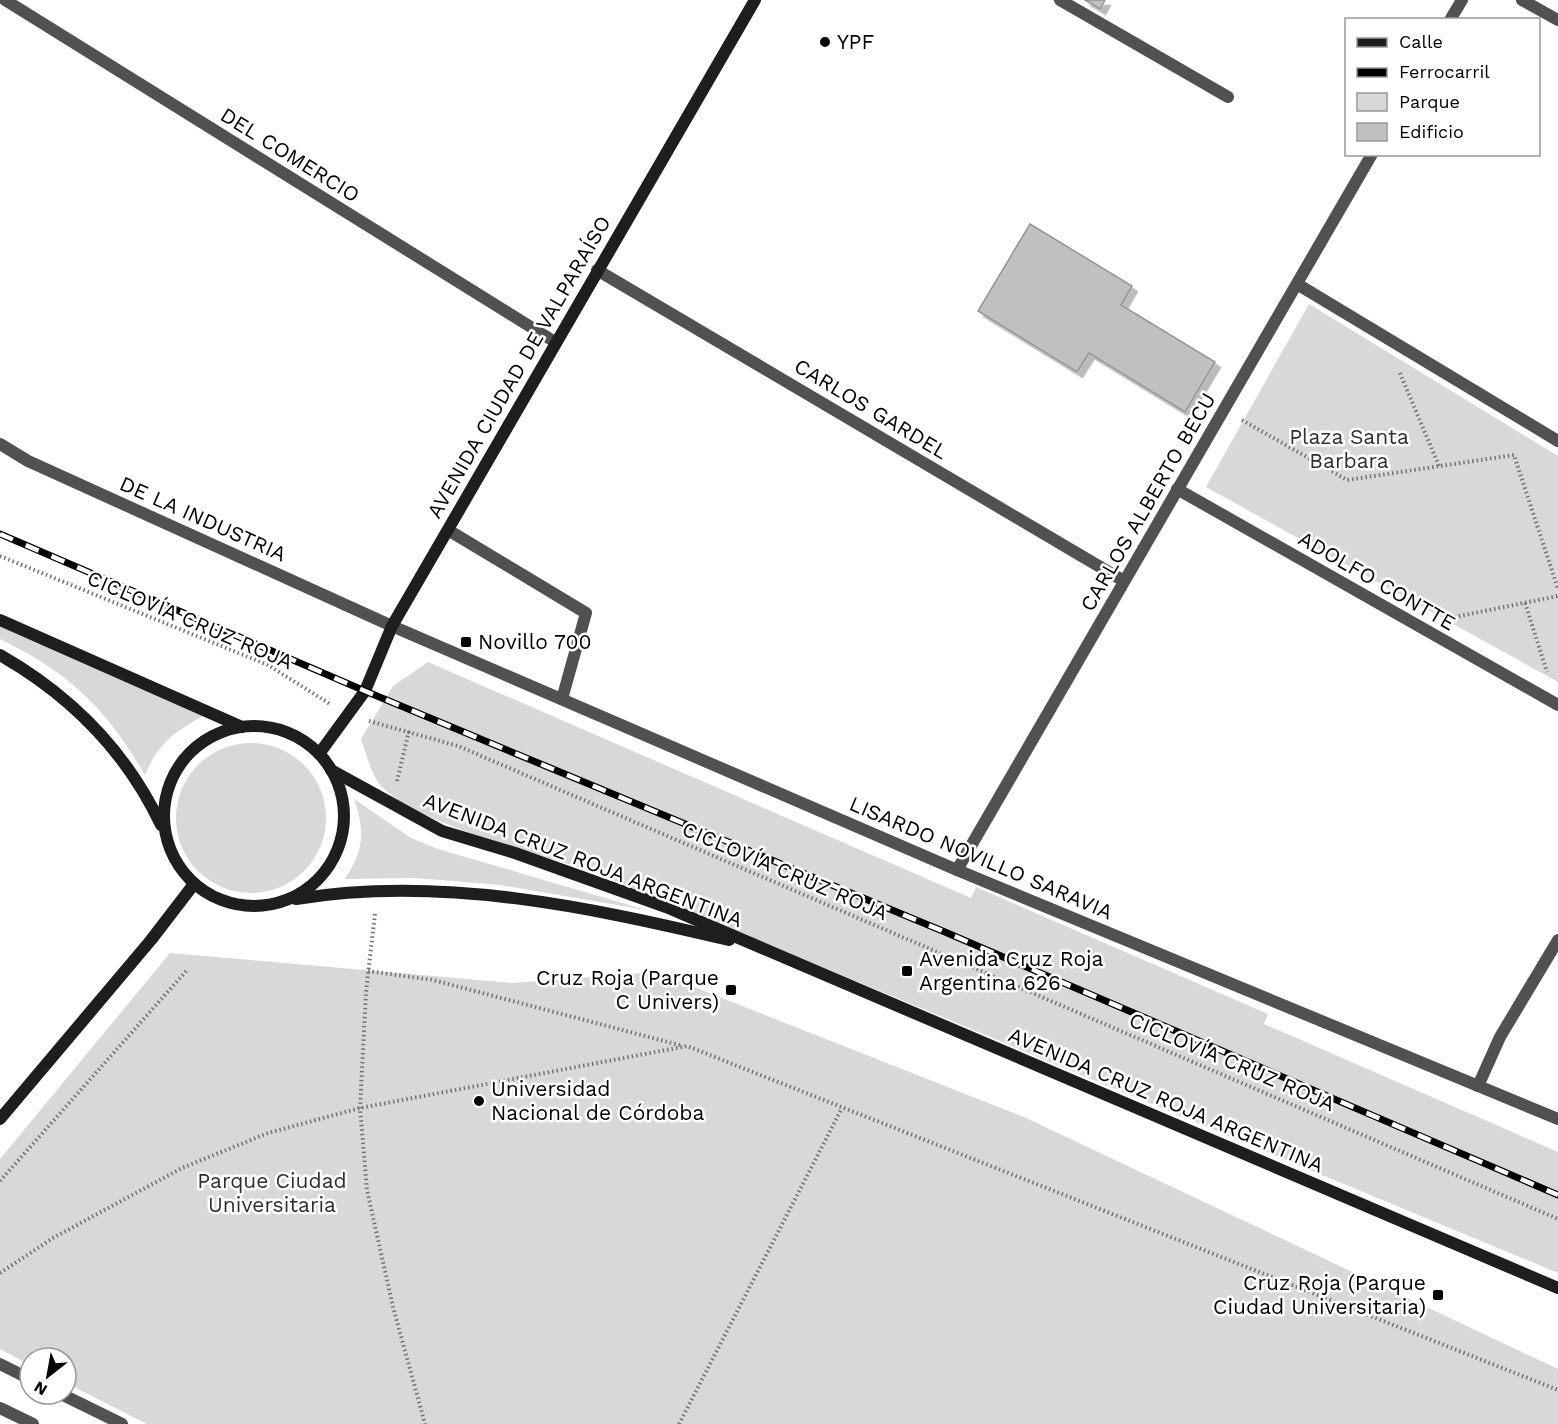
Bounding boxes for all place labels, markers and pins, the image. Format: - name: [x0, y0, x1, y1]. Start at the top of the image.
- place label: YPF: [837, 29, 874, 54]
- marker: YPF: [818, 35, 832, 49]
- place label: Novillo 700: [478, 629, 592, 654]
- marker: Novillo 700: [459, 635, 473, 649]
- place label: Avenida Cruz Roja Argentina 626: [919, 946, 1104, 995]
- marker: Avenida Cruz Roja Argentina 626: [900, 964, 914, 978]
- place label: Cruz Roja (Parque C Univers): [536, 965, 719, 1014]
- marker: Cruz Roja (Parque C Univers): [724, 983, 738, 997]
- place label: Universidad Nacional de Córdoba: [491, 1076, 704, 1125]
- marker: Universidad Nacional de Córdoba: [472, 1094, 486, 1108]
- place label: Cruz Roja (Parque Ciudad Universitaria): [1213, 1270, 1426, 1319]
- marker: Cruz Roja (Parque Ciudad Universitaria): [1431, 1288, 1445, 1302]

